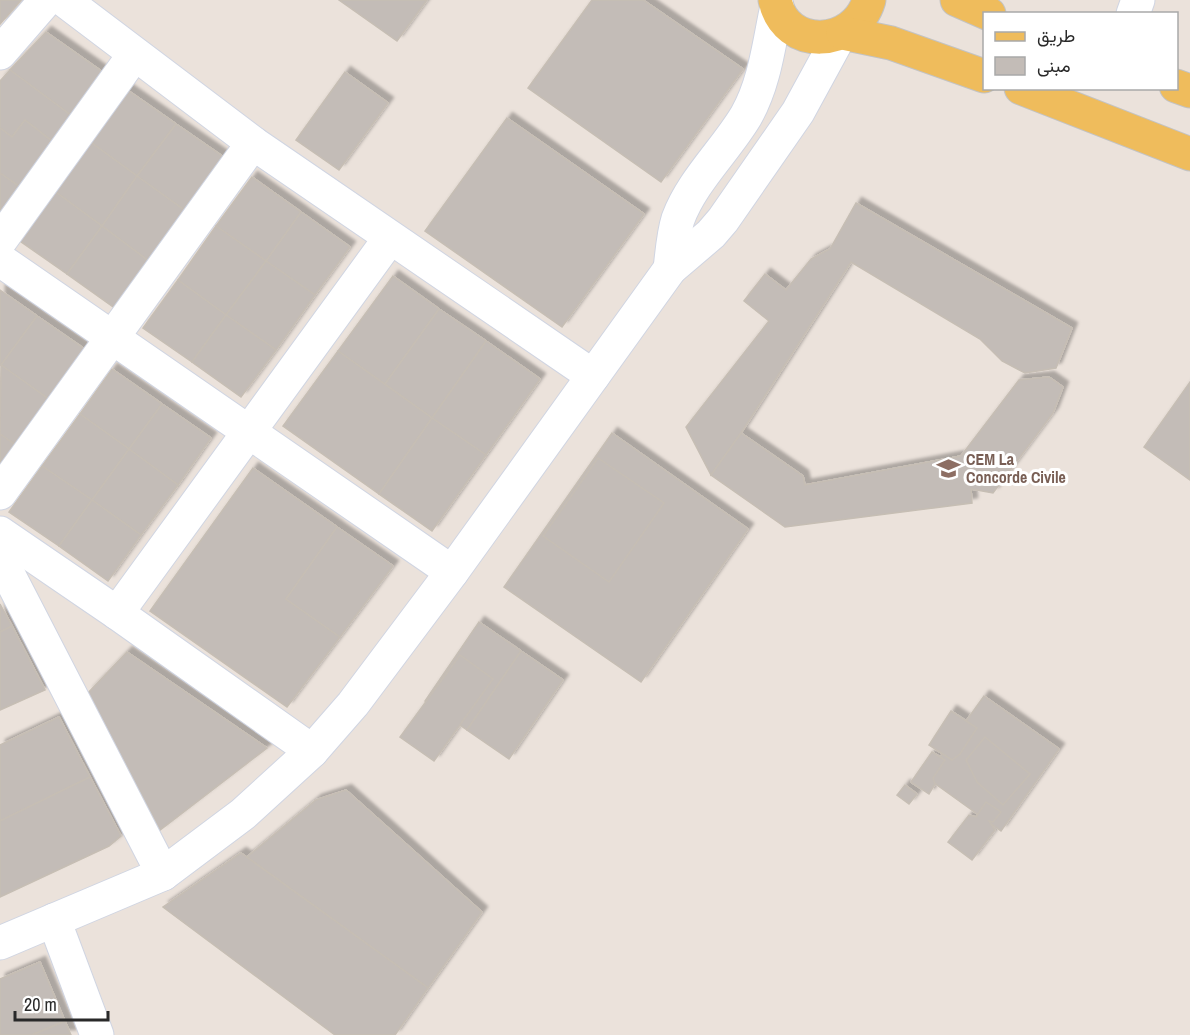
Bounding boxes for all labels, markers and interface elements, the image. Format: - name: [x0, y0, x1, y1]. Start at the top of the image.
- legend: [983, 12, 1178, 90]
- text: طريق: [1037, 23, 1075, 48]
- text: مبنى: [1037, 53, 1071, 78]
- place label: CEM La Concorde Civile: [966, 448, 1066, 488]
- school or university icon: CEM La Concorde Civile: [935, 455, 961, 481]
- scale bar: [15, 984, 108, 1022]
- text: 20 m: [24, 992, 57, 1017]

